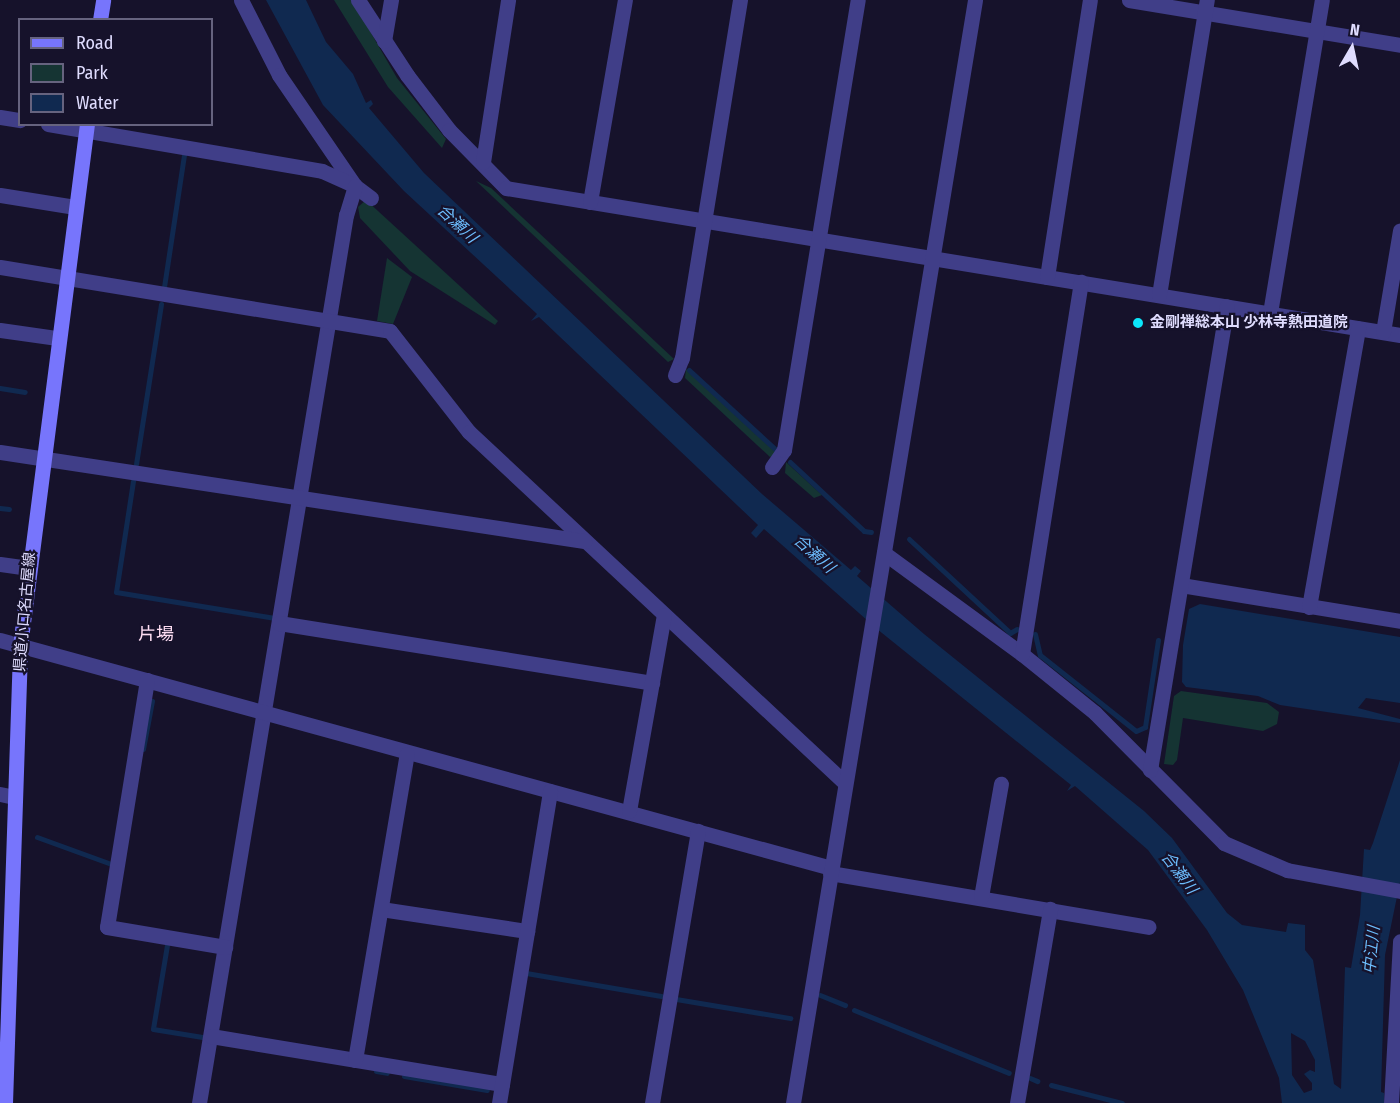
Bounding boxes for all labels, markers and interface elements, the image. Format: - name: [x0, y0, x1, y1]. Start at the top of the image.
- legend: [18, 18, 213, 126]
- north arrow: [1322, 18, 1382, 78]
- text: N: [1349, 20, 1361, 40]
- text: Road: [76, 32, 113, 54]
- text: Park: [76, 62, 108, 84]
- text: Water: [76, 92, 119, 114]
- water label: 合瀬川: [433, 201, 481, 247]
- place label: 金剛禅総本山 少林寺熱田道院: [1150, 314, 1348, 332]
- marker: 金剛禅総本山 少林寺熱田道院: [1131, 316, 1145, 330]
- water label: 合瀬川: [790, 531, 838, 577]
- street label: 県道小口名古屋線: [11, 551, 39, 673]
- district label: 片場: [138, 623, 174, 645]
- water label: 合瀬川: [1157, 848, 1201, 898]
- water label: 中江川: [1360, 925, 1384, 975]

